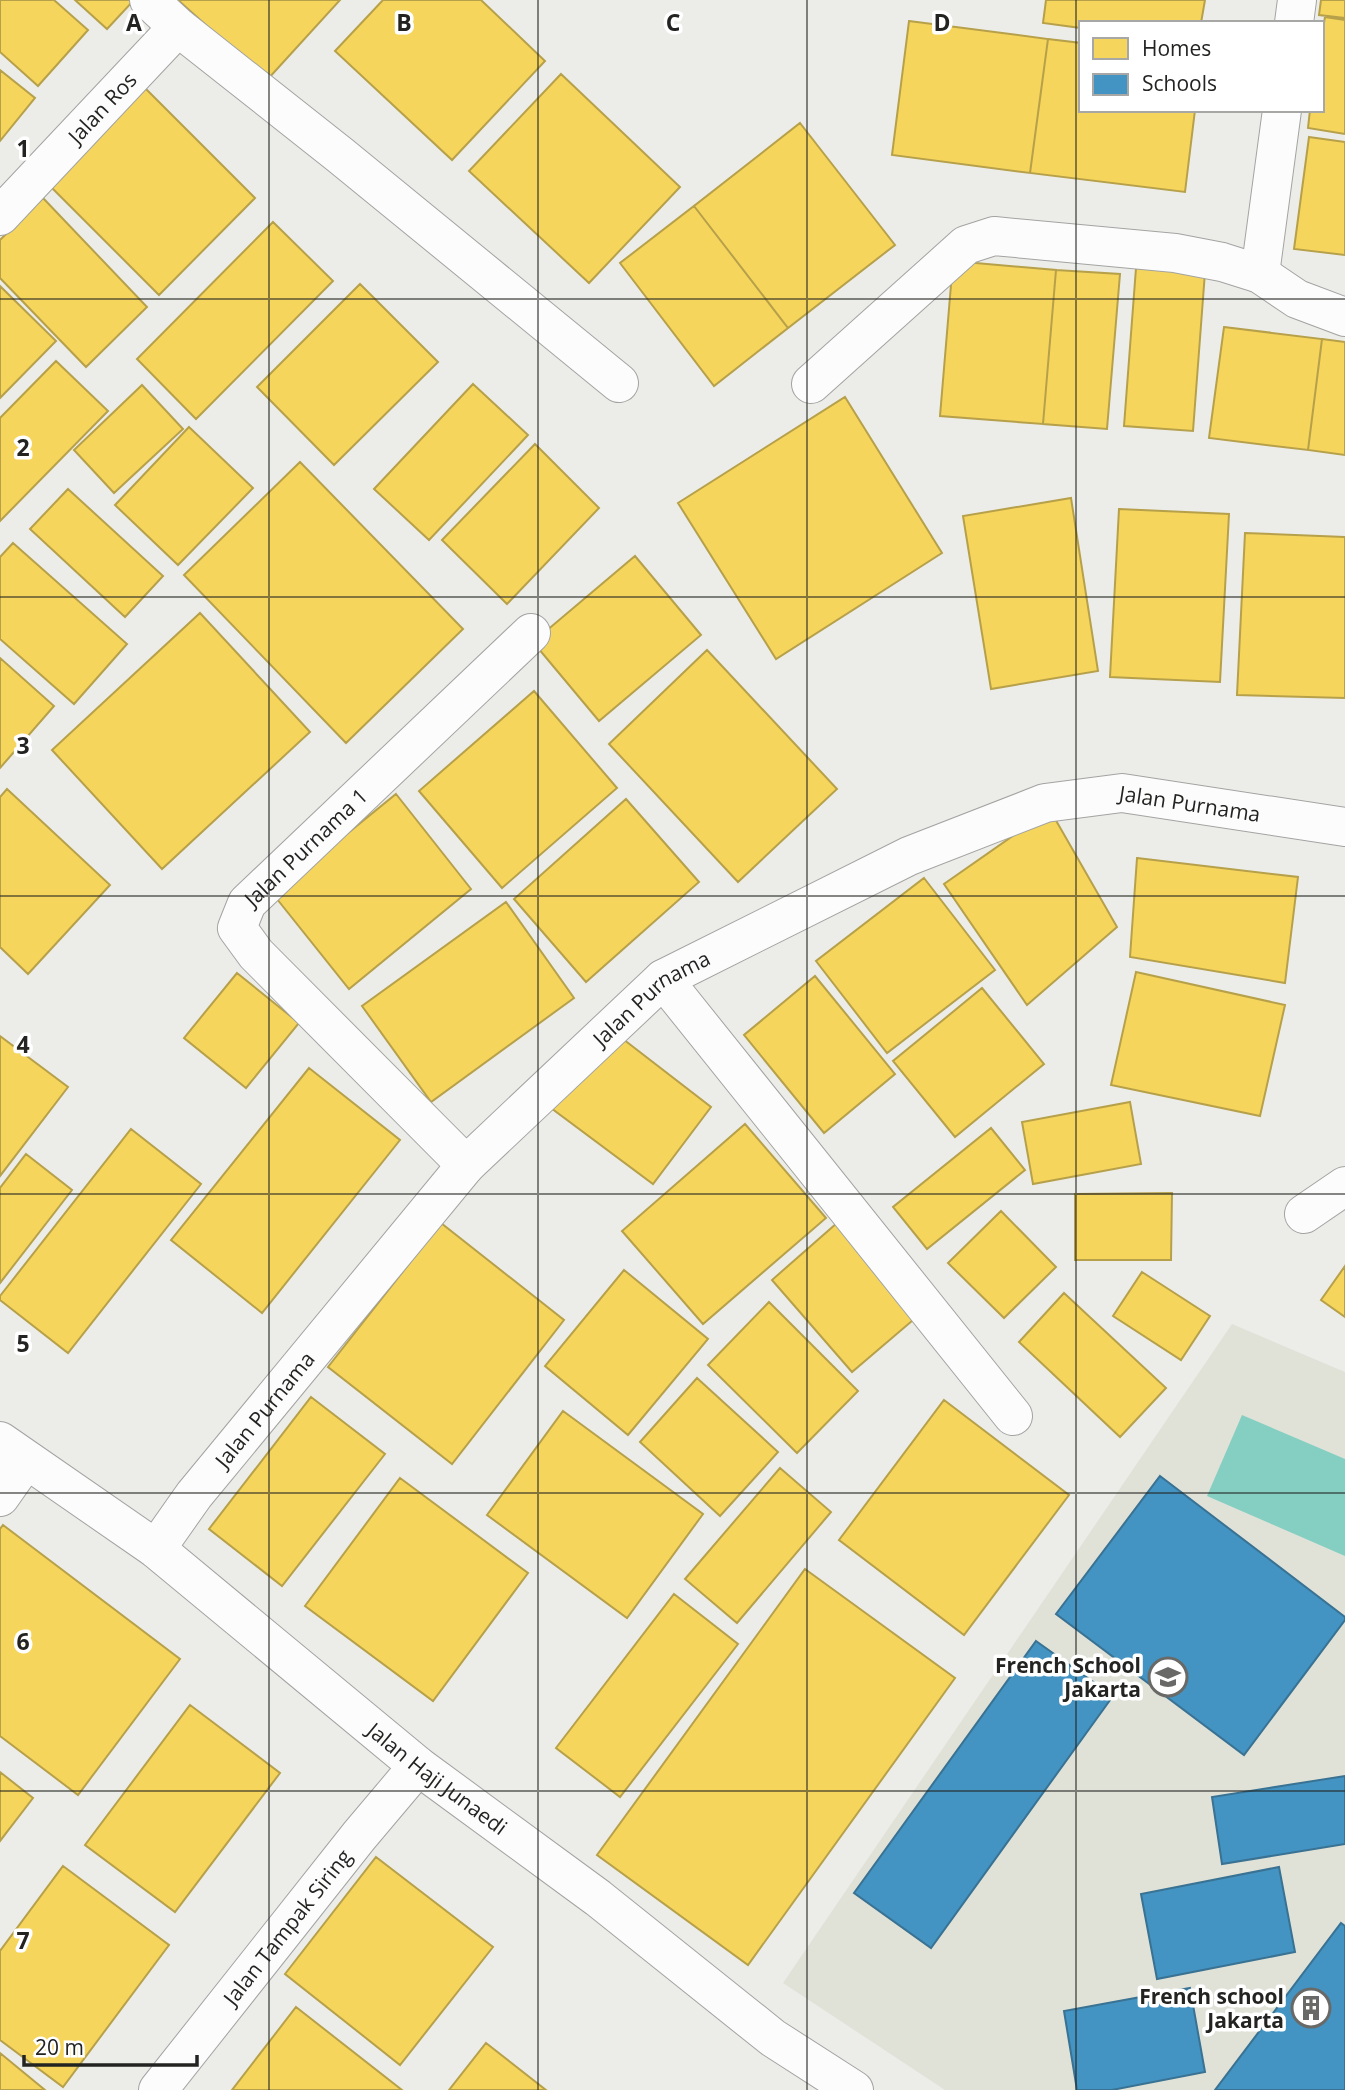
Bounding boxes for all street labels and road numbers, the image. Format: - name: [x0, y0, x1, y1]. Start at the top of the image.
- street label: Jalan Ros: [60, 66, 143, 151]
- street label: Jalan Purnama: [1115, 778, 1262, 828]
- street label: Jalan Purnama 1: [237, 782, 373, 914]
- street label: Jalan Purnama: [585, 944, 715, 1054]
- street label: Jalan Purnama: [207, 1345, 321, 1475]
- street label: Jalan Haji Junaedi: [360, 1715, 513, 1841]
- street label: Jalan Tampak Siring: [215, 1843, 357, 2012]

